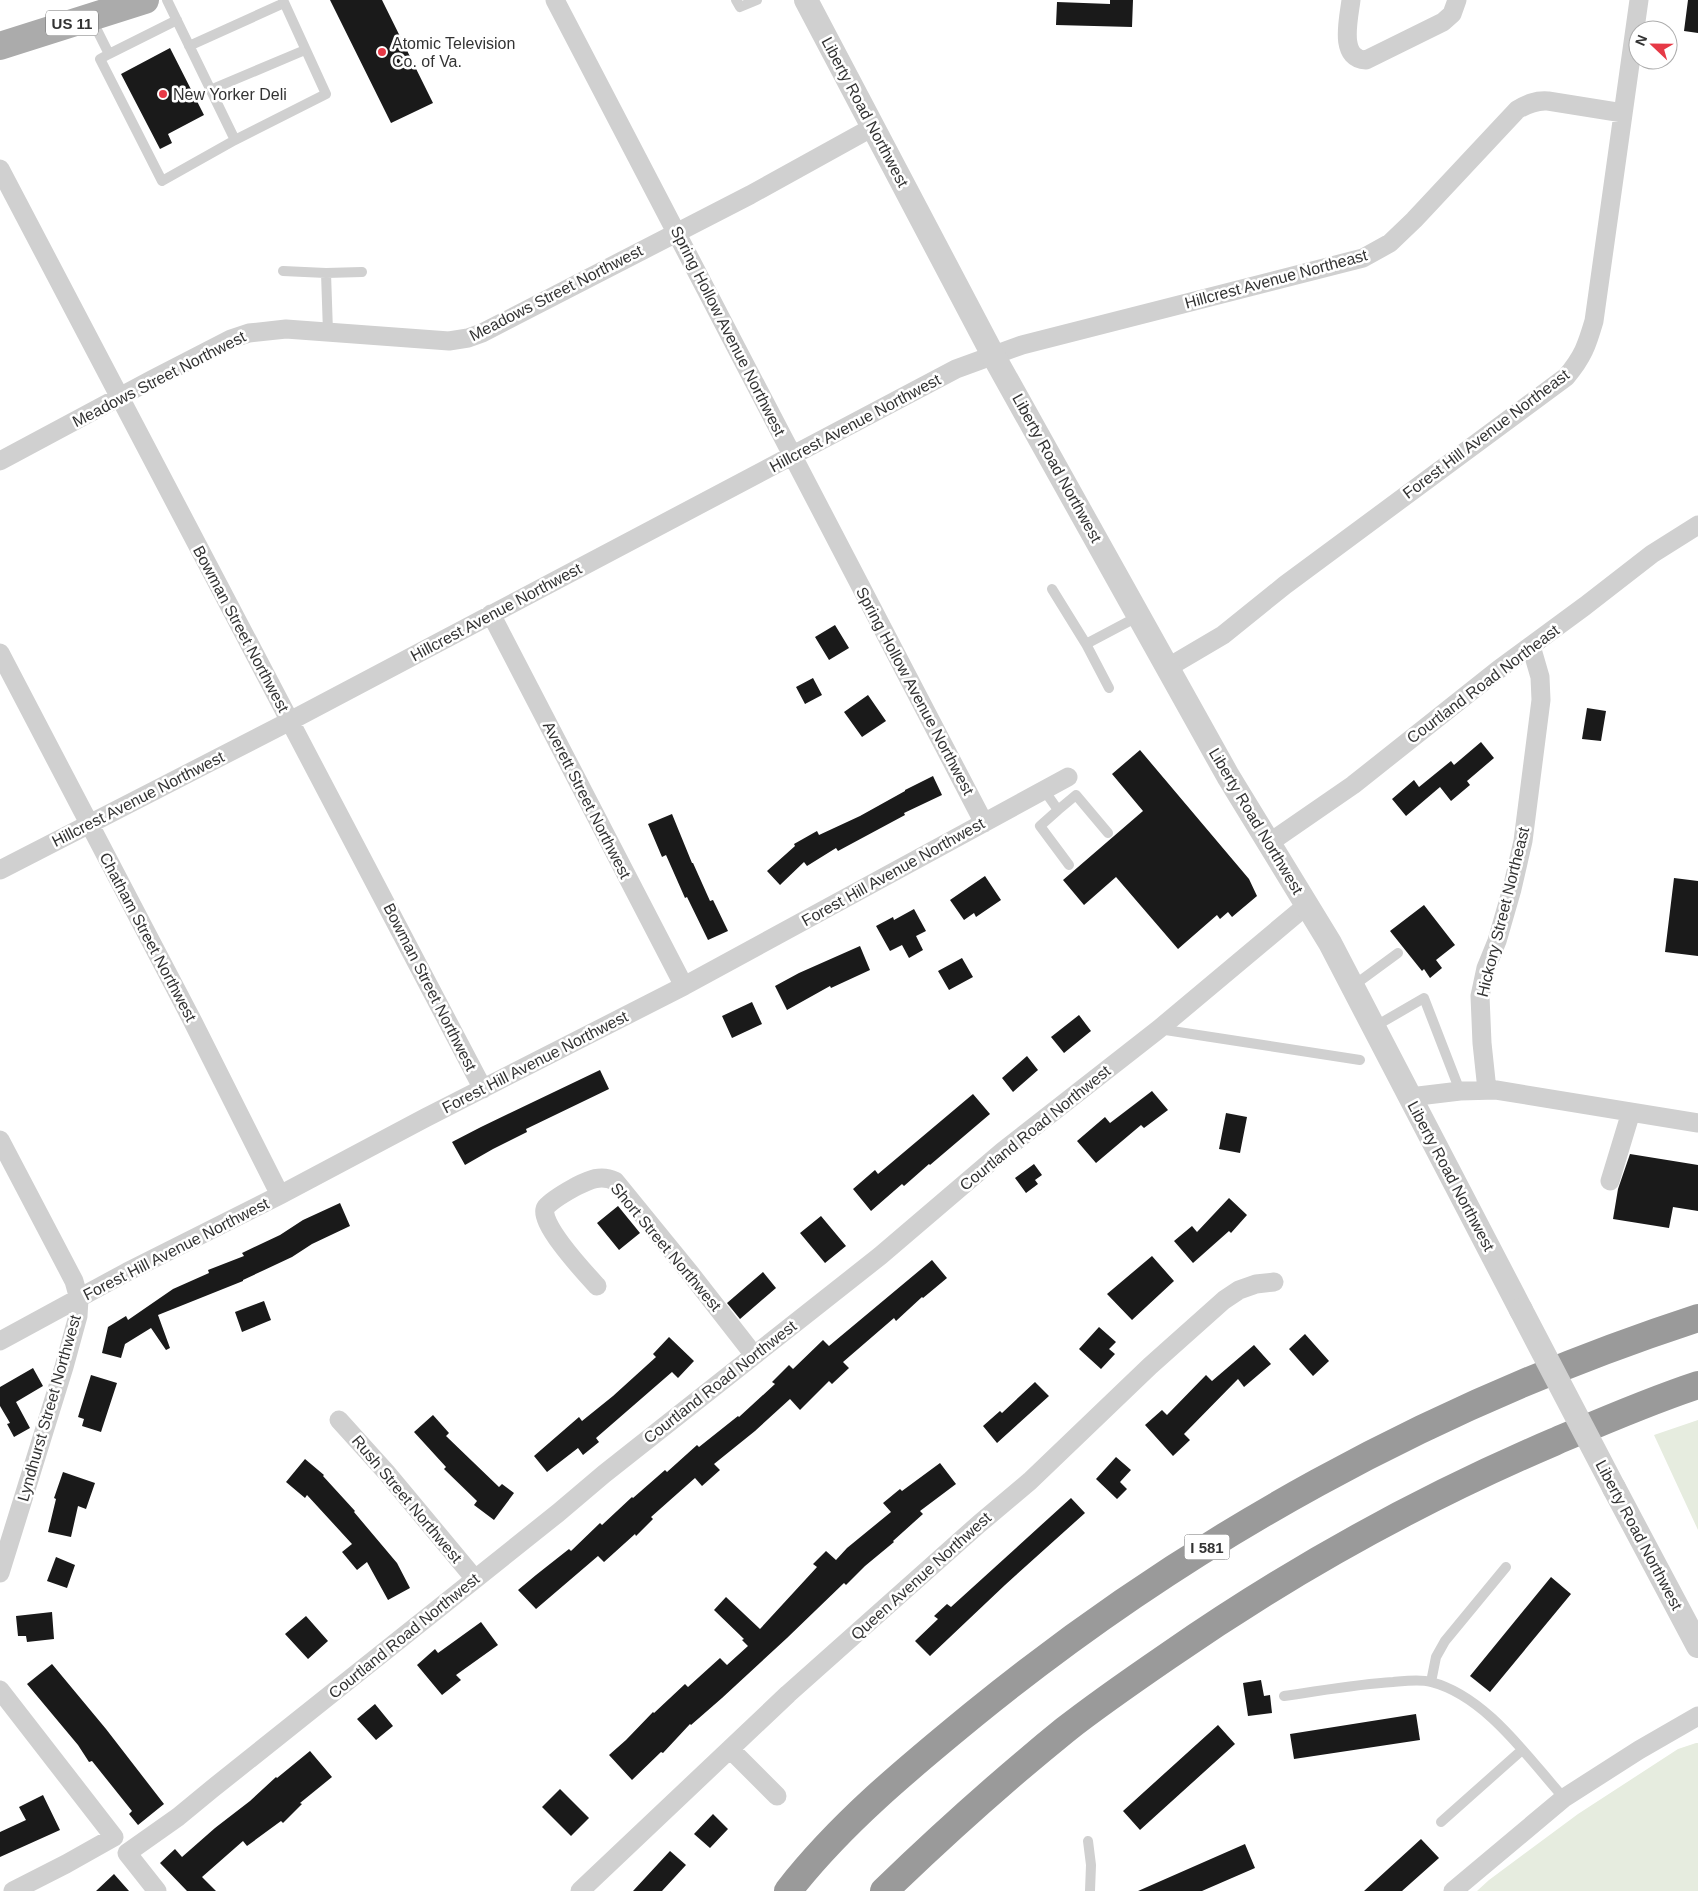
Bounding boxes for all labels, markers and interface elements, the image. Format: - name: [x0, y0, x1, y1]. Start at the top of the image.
- road number: US 11: [46, 10, 98, 36]
- north arrow: [1628, 20, 1678, 70]
- text: N: [1632, 32, 1650, 48]
- street label: Liberty Road Northwest: [818, 34, 912, 190]
- place label: Atomic Television Co. of Va.: [392, 35, 515, 70]
- marker: Atomic Television Co. of Va.: [376, 46, 388, 58]
- place label: New Yorker Deli: [173, 86, 287, 103]
- marker: New Yorker Deli: [157, 88, 169, 100]
- street label: Spring Hollow Avenue Northwest: [668, 223, 789, 439]
- street label: Meadows Street Northwest: [467, 242, 646, 344]
- street label: Hillcrest Avenue Northeast: [1183, 246, 1370, 312]
- street label: Meadows Street Northwest: [70, 328, 249, 430]
- street label: Forest Hill Avenue Northeast: [1400, 366, 1573, 502]
- street label: Hillcrest Avenue Northwest: [767, 370, 944, 475]
- street label: Liberty Road Northwest: [1009, 391, 1105, 546]
- street label: Bowman Street Northwest: [190, 543, 292, 716]
- street label: Hillcrest Avenue Northwest: [408, 559, 585, 664]
- street label: Spring Hollow Avenue Northwest: [853, 584, 977, 798]
- street label: Courtland Road Northeast: [1404, 621, 1563, 747]
- street label: Averett Street Northwest: [540, 719, 634, 882]
- street label: Liberty Road Northwest: [1206, 745, 1307, 898]
- street label: Hillcrest Avenue Northwest: [49, 748, 227, 850]
- street label: Forest Hill Avenue Northwest: [799, 814, 988, 929]
- street label: Hickory Street Northeast: [1474, 825, 1532, 999]
- street label: Chatham Street Northwest: [96, 850, 200, 1025]
- street label: Bowman Street Northwest: [380, 900, 480, 1074]
- street label: Forest Hill Avenue Northwest: [439, 1007, 631, 1116]
- street label: Courtland Road Northwest: [956, 1062, 1114, 1194]
- street label: Liberty Road Northwest: [1404, 1098, 1498, 1254]
- street label: Short Street Northwest: [607, 1180, 725, 1315]
- street label: Forest Hill Avenue Northwest: [80, 1194, 272, 1303]
- street label: Lyndhurst Street Northwest: [14, 1312, 84, 1503]
- street label: Courtland Road Northwest: [640, 1317, 800, 1447]
- street label: Rush Street Northwest: [349, 1432, 466, 1567]
- street label: Liberty Road Northwest: [1592, 1457, 1686, 1613]
- street label: Queen Avenue Northwest: [848, 1508, 995, 1643]
- road number: I 581: [1184, 1534, 1230, 1560]
- street label: Courtland Road Northwest: [325, 1570, 483, 1702]

